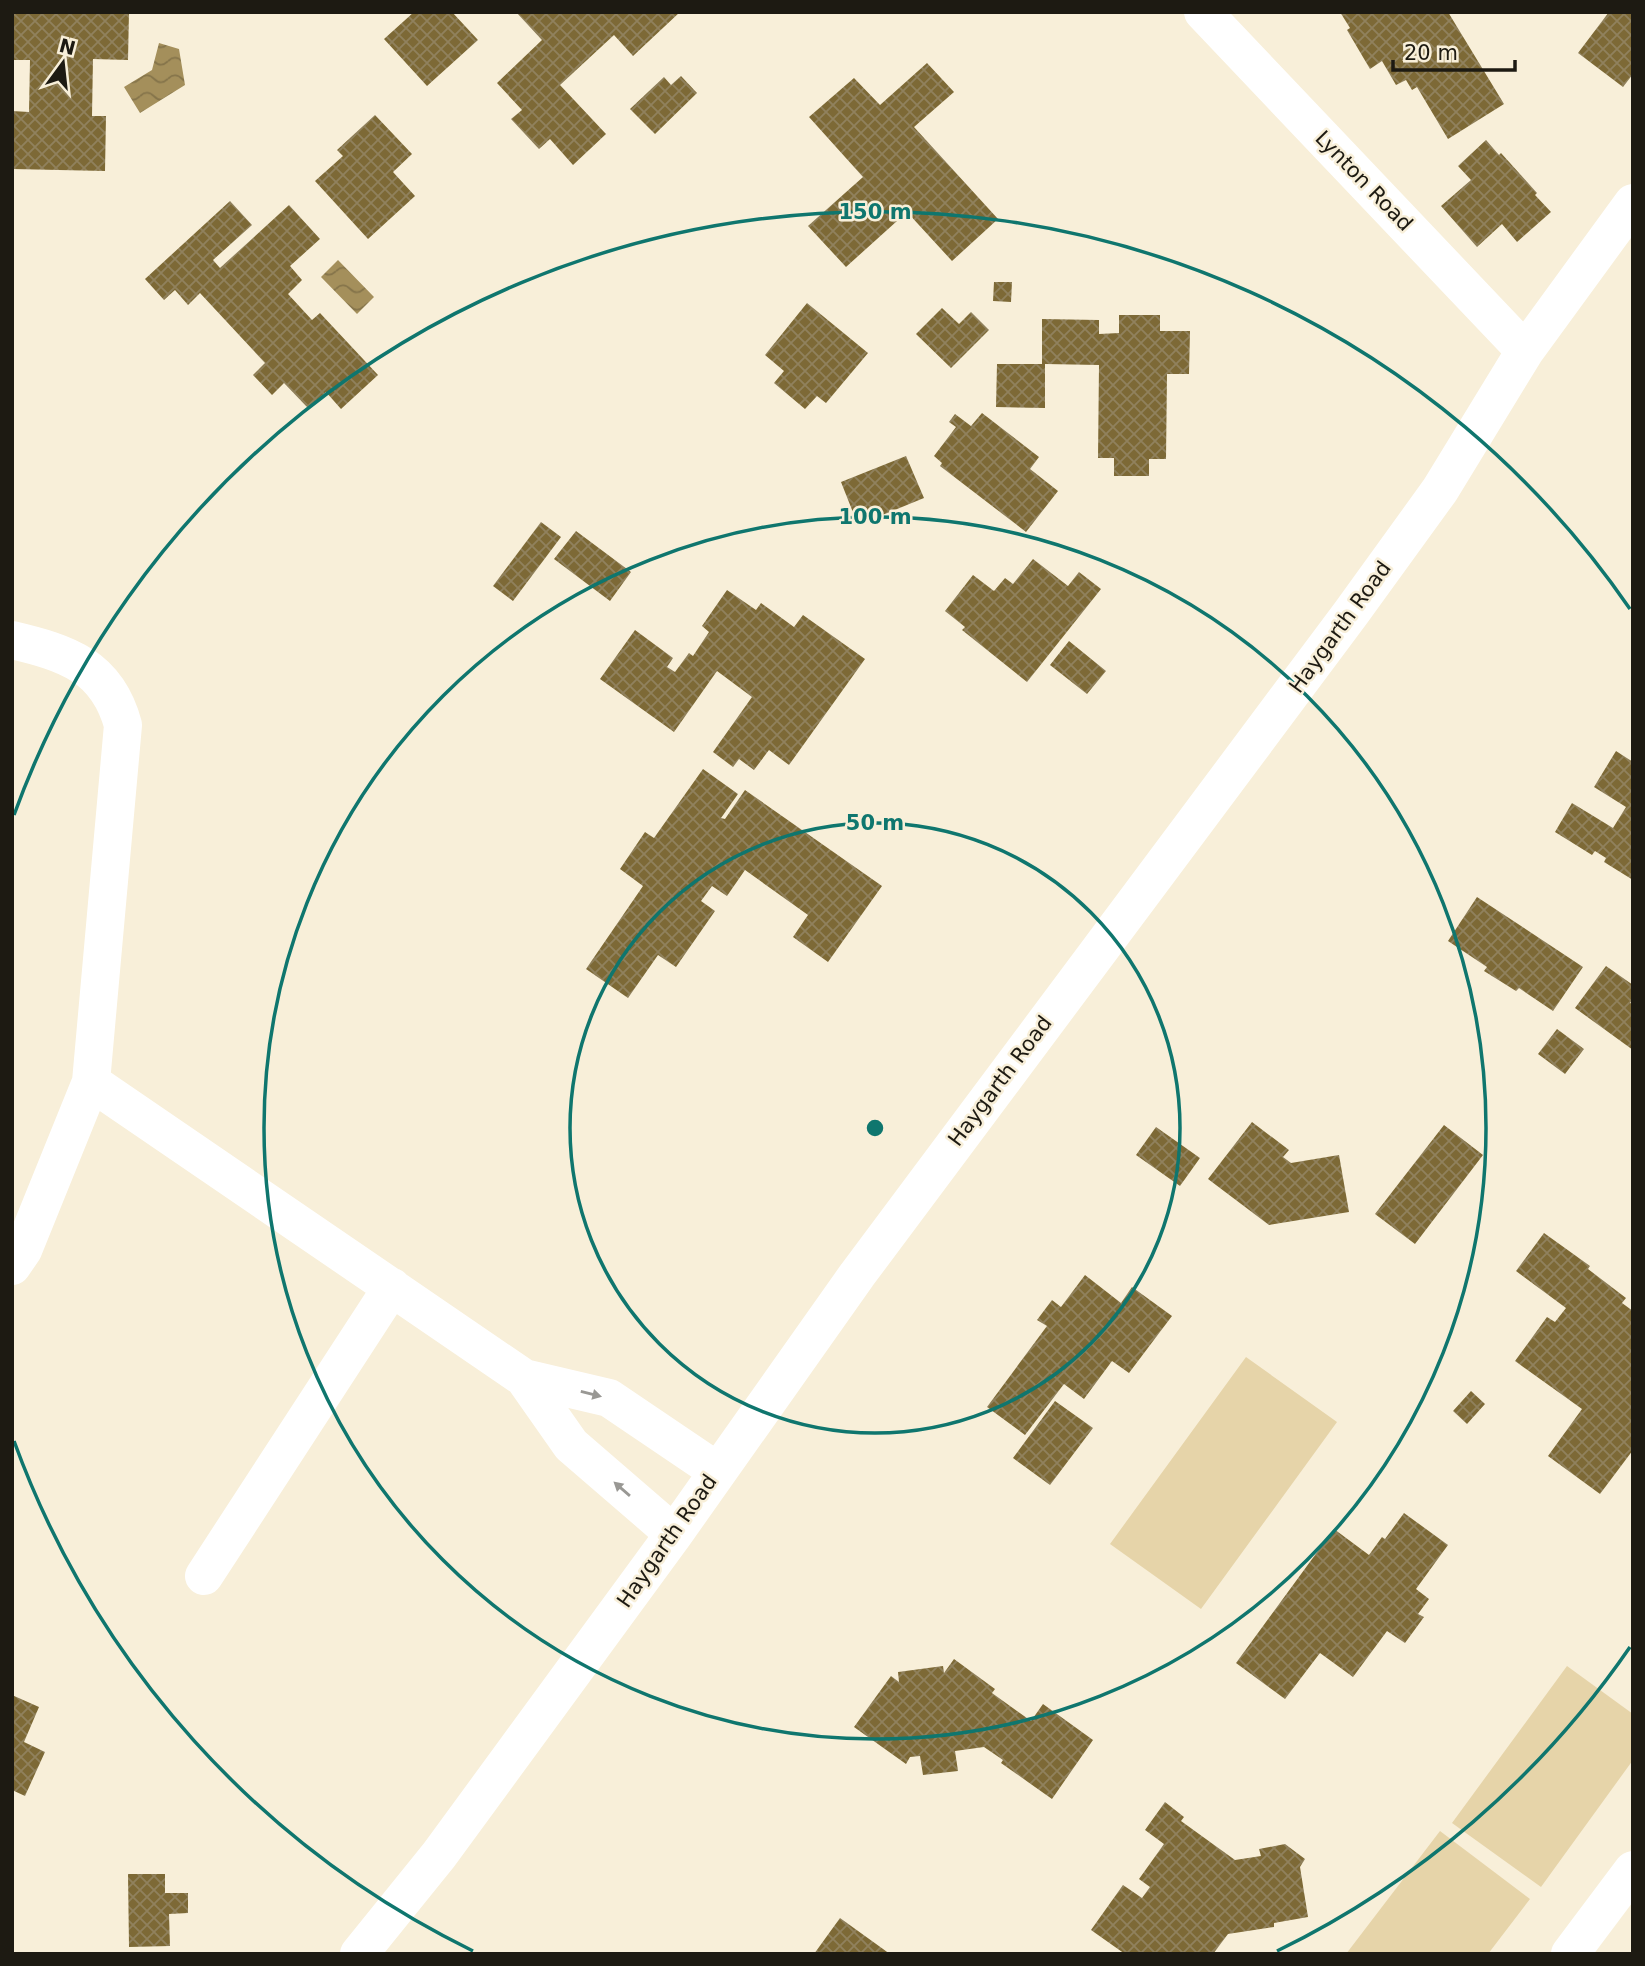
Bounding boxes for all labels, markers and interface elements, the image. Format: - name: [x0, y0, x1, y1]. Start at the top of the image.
- north arrow: [28, 28, 98, 98]
- scale bar: [1393, 28, 1516, 72]
- text: N: [57, 34, 78, 59]
- text: 20 m: [1404, 41, 1458, 65]
- street label: Lynton Road: [1310, 126, 1418, 236]
- text: 150 m: [838, 200, 912, 224]
- text: 100 m: [838, 505, 912, 529]
- street label: Haygarth Road: [1284, 557, 1396, 697]
- text: 50 m: [846, 811, 904, 835]
- street label: Haygarth Road: [943, 1011, 1057, 1151]
- centre of rings: [863, 1116, 887, 1140]
- one-way arrow: [580, 1389, 602, 1400]
- street label: Haygarth Road: [612, 1470, 722, 1612]
- one-way arrow: [613, 1481, 631, 1497]

